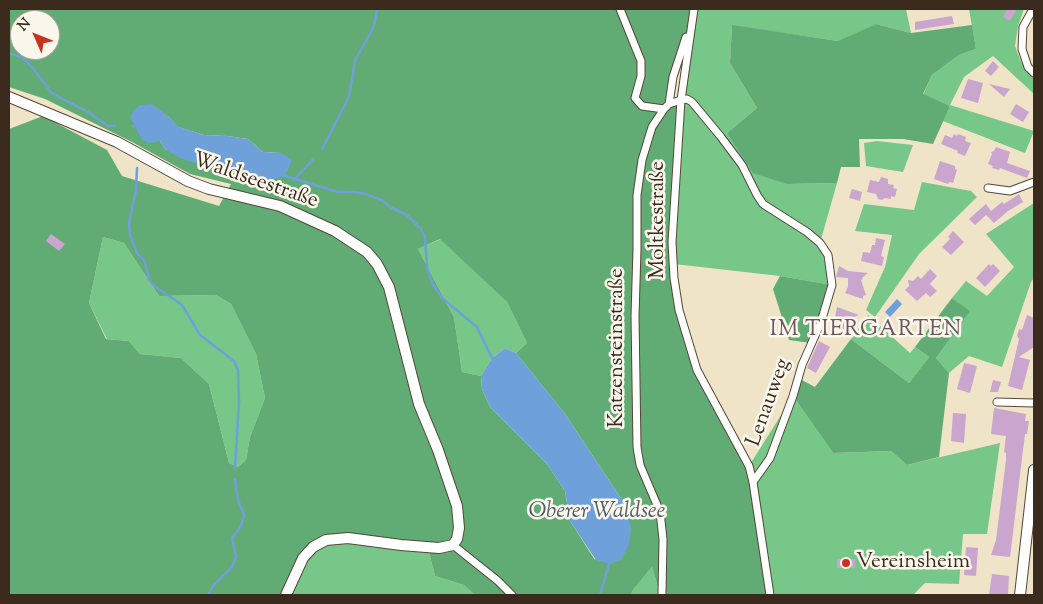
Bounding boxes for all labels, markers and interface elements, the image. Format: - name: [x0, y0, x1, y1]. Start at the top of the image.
- north arrow: [10, 10, 60, 60]
- text: N: [14, 14, 36, 36]
- street label: Waldseestraße: [189, 149, 321, 215]
- street label: Moltkestraße: [646, 161, 672, 279]
- street label: Katzensteinstraße: [605, 268, 631, 428]
- district label: IM TIERGARTEN: [768, 318, 964, 344]
- street label: Lenauweg: [743, 356, 797, 450]
- water label: Oberer Waldsee: [529, 500, 665, 526]
- place label: Vereinsheim: [856, 550, 970, 576]
- marker: Vereinsheim: [840, 557, 852, 569]

